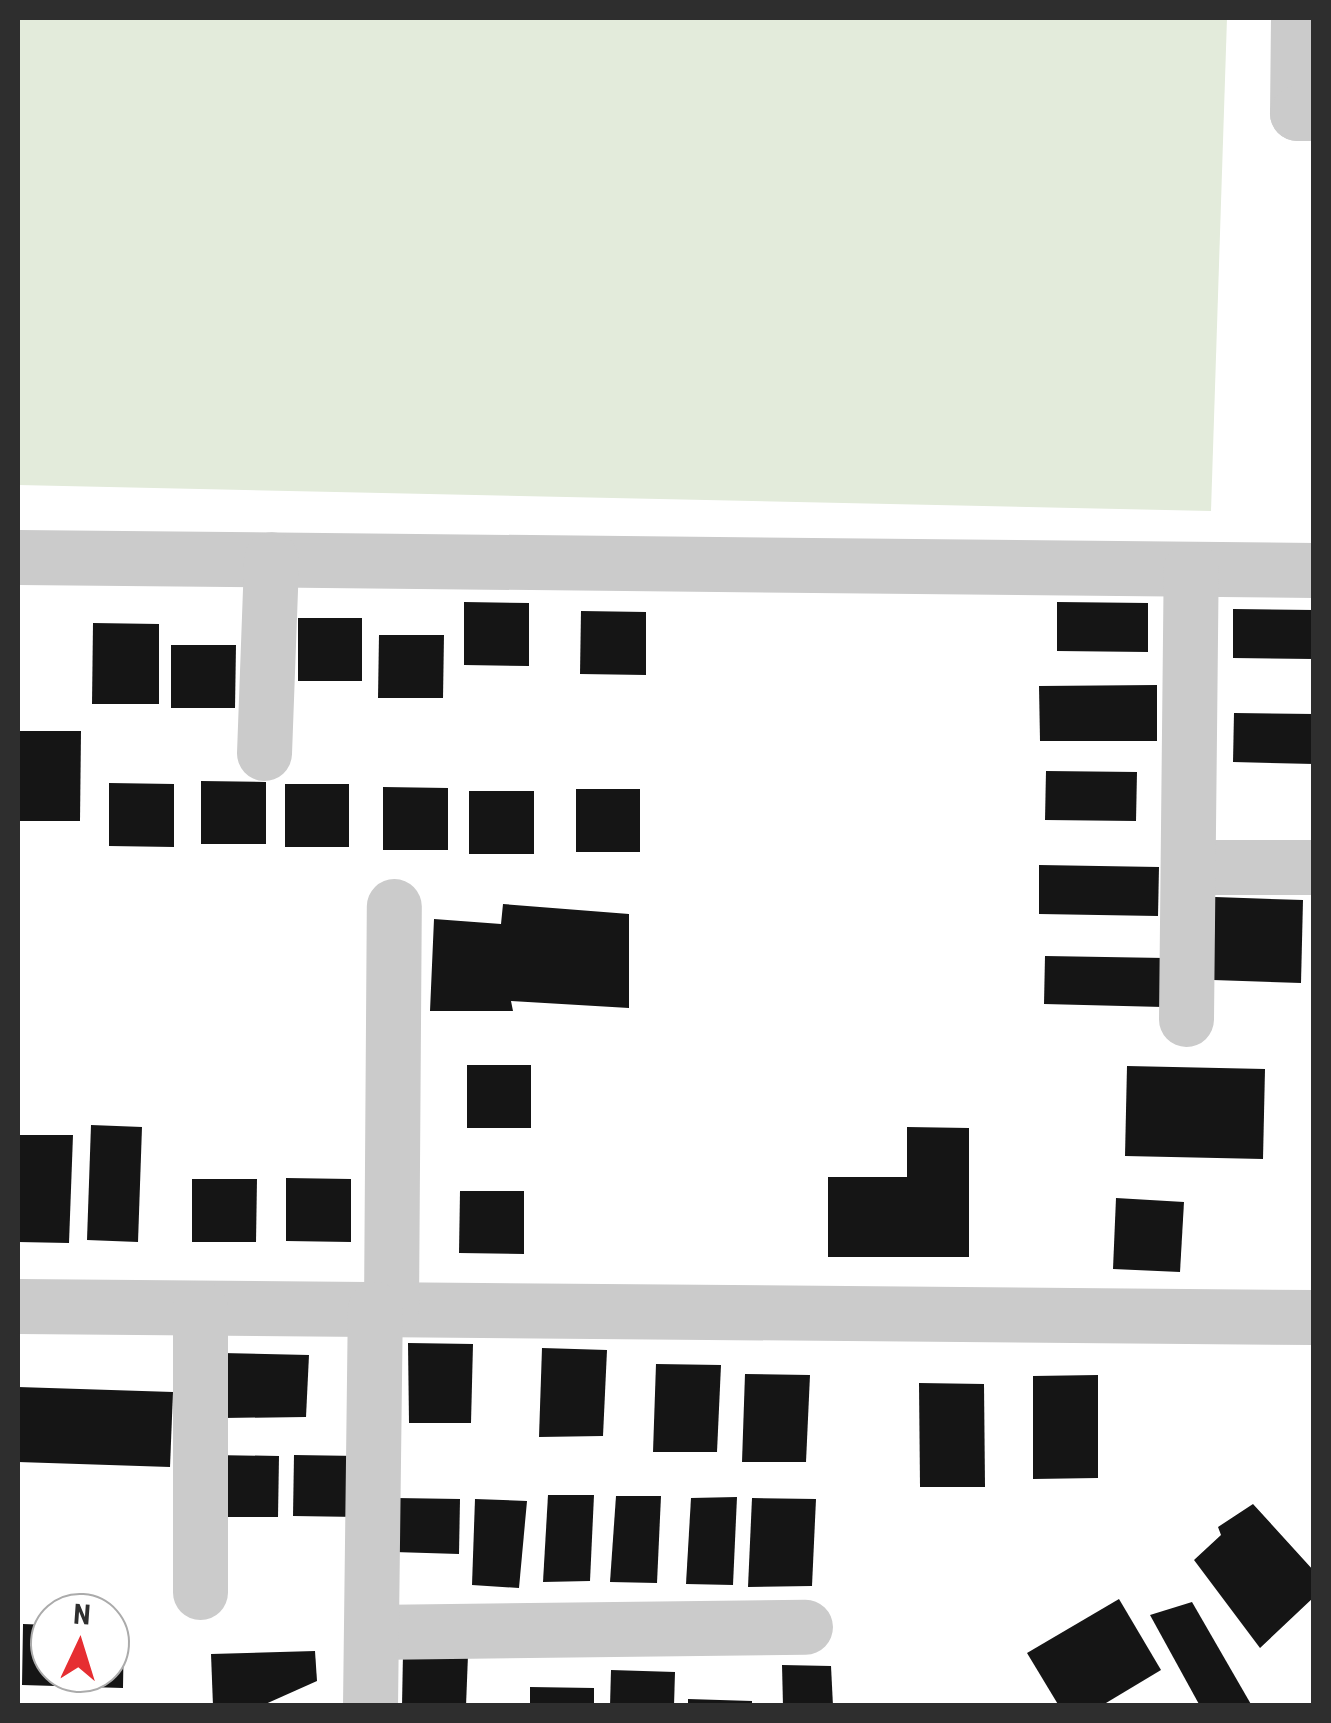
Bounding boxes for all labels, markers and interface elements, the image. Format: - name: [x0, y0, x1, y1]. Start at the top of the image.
- north arrow: [30, 1593, 130, 1693]
- text: N: [72, 1598, 92, 1632]

